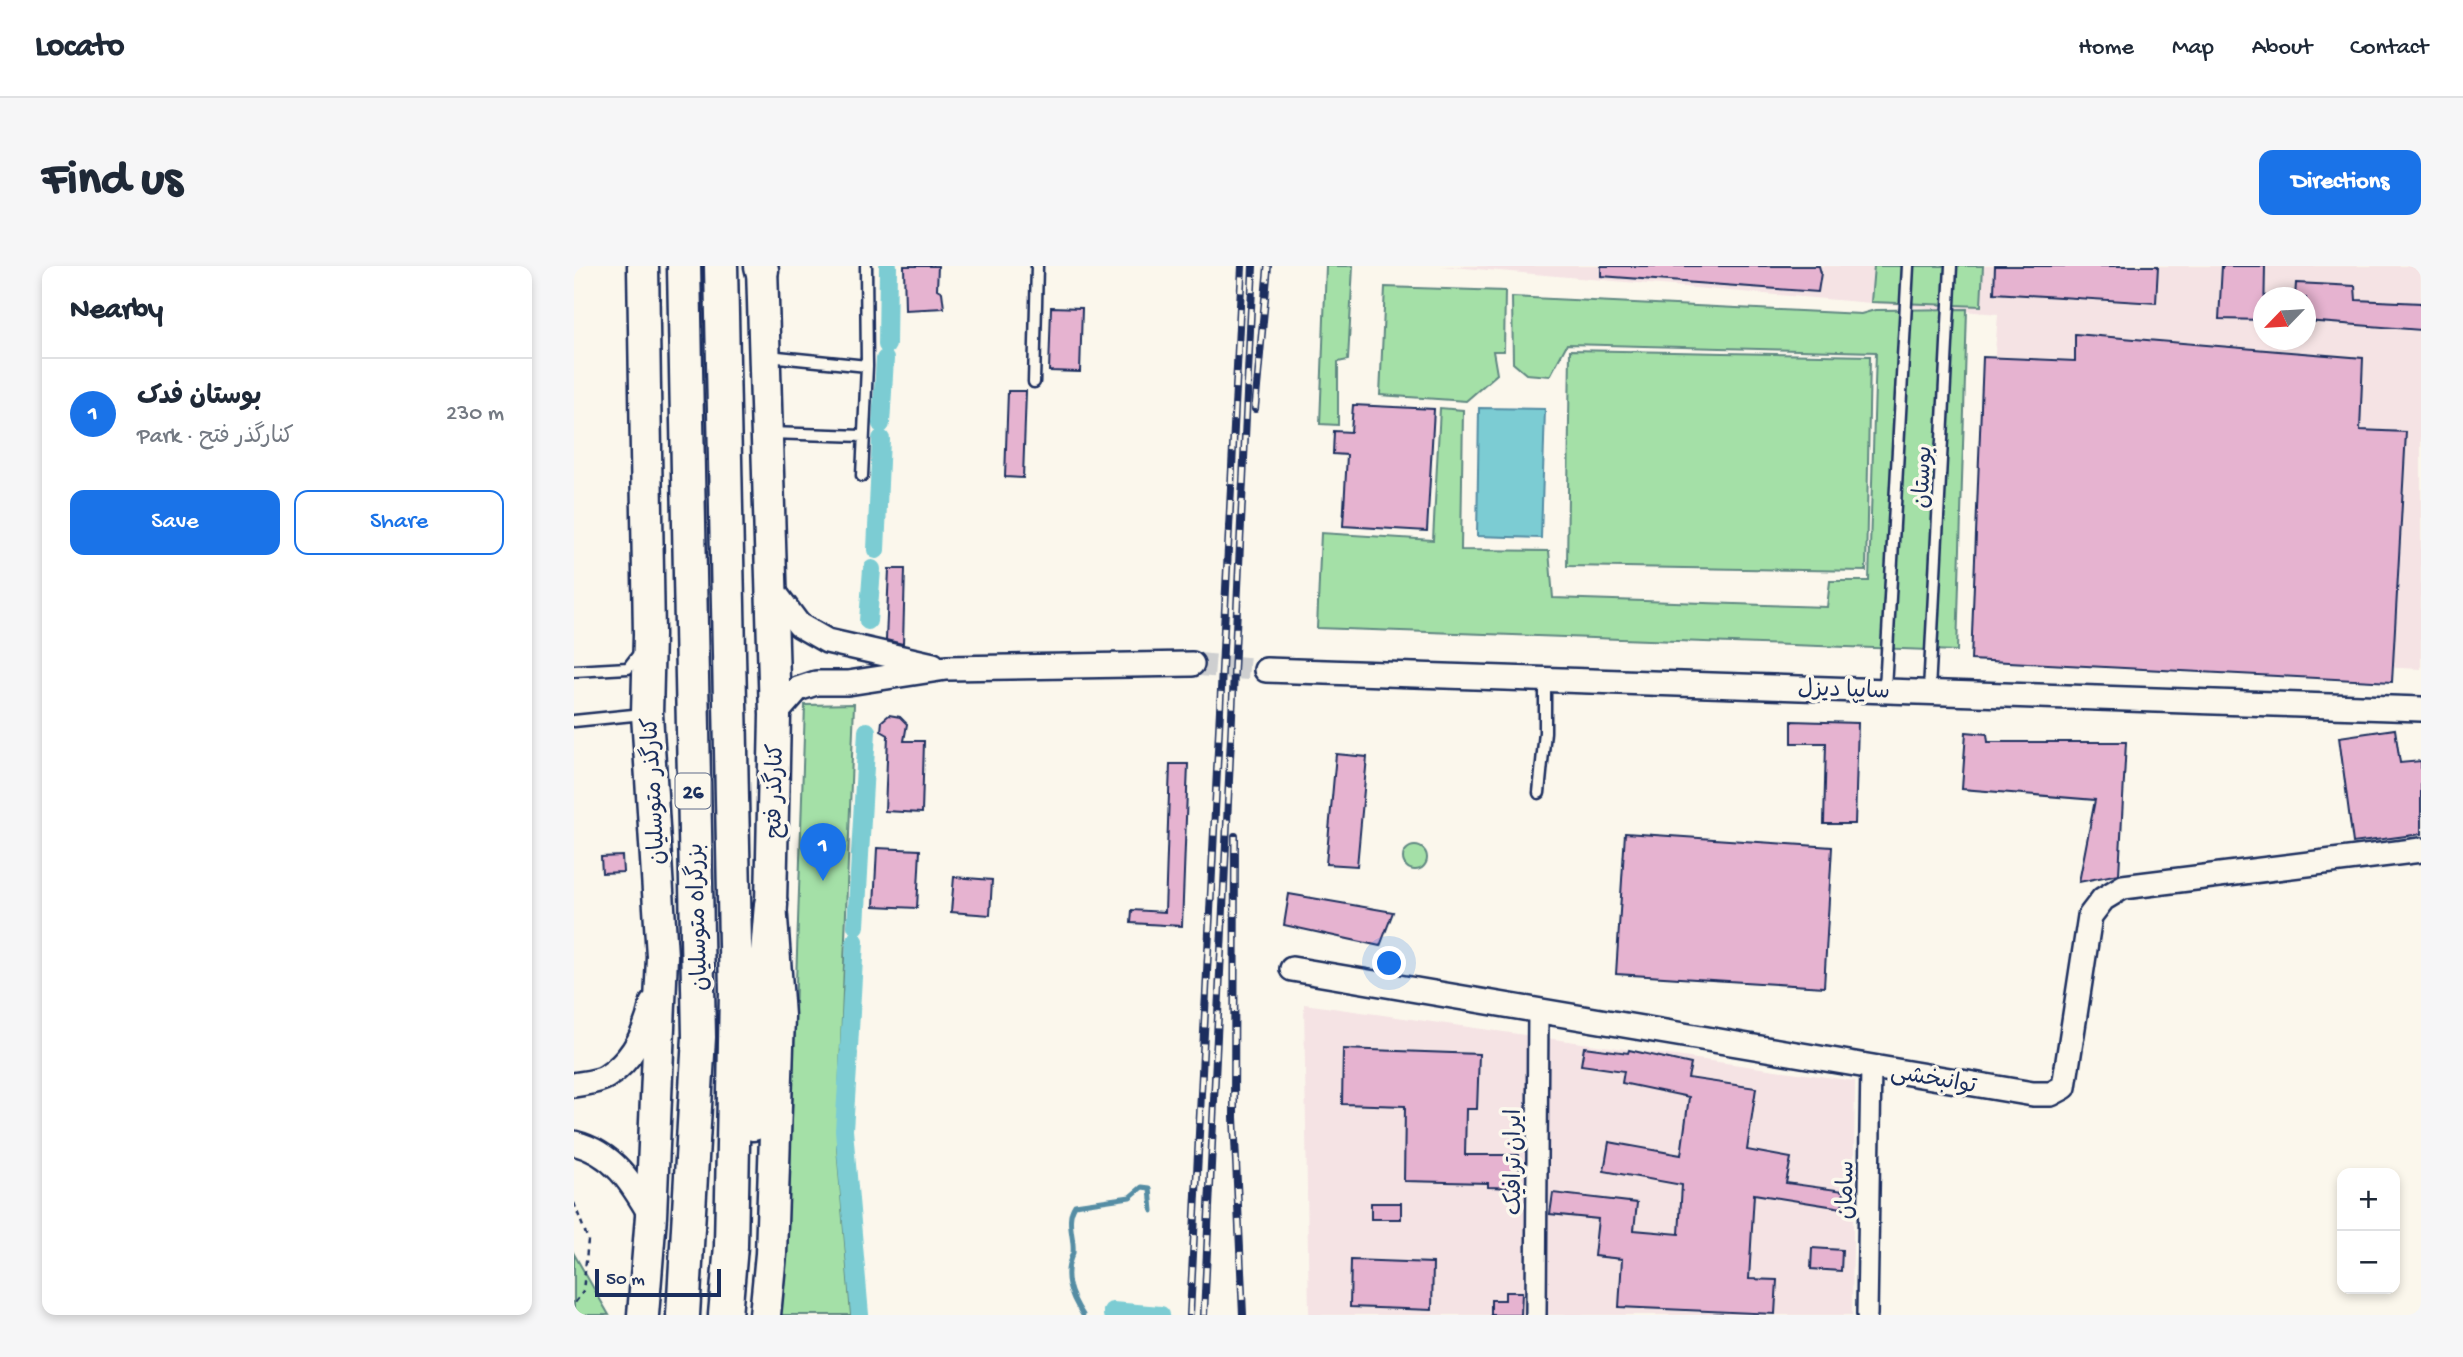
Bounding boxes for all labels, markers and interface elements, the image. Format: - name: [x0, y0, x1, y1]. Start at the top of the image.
- text: Locato: [35, 29, 124, 67]
- text: Home: [2078, 34, 2134, 63]
- text: Map: [2172, 34, 2214, 63]
- text: About: [2252, 34, 2312, 63]
- text: Contact: [2350, 34, 2428, 63]
- button: Directions: [2259, 150, 2421, 215]
- text: Find us: [42, 153, 182, 211]
- north arrow: [2253, 287, 2316, 350]
- text: Nearby: [70, 294, 163, 329]
- text: بوستان فدک: [137, 383, 261, 414]
- text: 1: [88, 401, 98, 428]
- text: 230 m: [446, 401, 504, 428]
- text: Park · کنارگذر فتح: [137, 424, 294, 451]
- street label: بوستان: [1909, 445, 1940, 509]
- button: Save: [70, 490, 280, 555]
- button: Share: [294, 490, 504, 555]
- street label: سایپا دیزل: [1797, 676, 1890, 707]
- street label: کنارگذر متوسلیان: [635, 716, 673, 865]
- street label: کنارگذر فتح: [759, 743, 791, 839]
- road number: 26: [676, 774, 710, 808]
- pin: 1: [800, 823, 846, 881]
- street label: بزرگراه متوسلیان: [680, 842, 716, 991]
- your location: [1372, 946, 1406, 980]
- street label: توانبخشی: [1888, 1060, 1979, 1101]
- street label: ایران ترافیک: [1502, 1109, 1529, 1215]
- street label: سامان: [1833, 1160, 1862, 1220]
- map controls: [2337, 1168, 2400, 1294]
- button: +: [2337, 1168, 2400, 1231]
- button: −: [2337, 1231, 2400, 1294]
- scale bar: [595, 1266, 721, 1298]
- text: 50 m: [606, 1269, 645, 1292]

